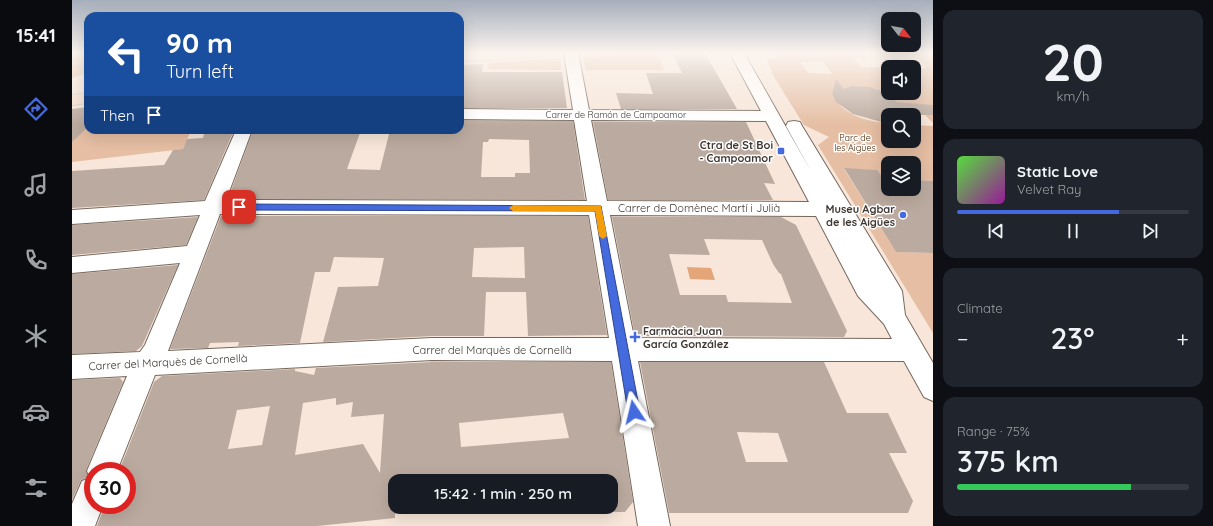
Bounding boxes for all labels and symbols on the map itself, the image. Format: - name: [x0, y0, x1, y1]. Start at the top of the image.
- north arrow: [881, 12, 921, 52]
- street label: Carrer de Ramón de Campoamor: [546, 109, 687, 120]
- park label: Parc de les Aigües: [834, 132, 876, 153]
- place label: Ctra de St Boi - Campoamor: [699, 138, 773, 165]
- marker: Ctra de St Boi - Campoamor: [776, 146, 786, 156]
- pin: [222, 190, 256, 224]
- street label: Carrer de Domènec Martí i Julià: [618, 201, 780, 215]
- place label: Museu Agbar de les Aigües: [826, 202, 895, 229]
- marker: Museu Agbar de les Aigües: [898, 210, 908, 220]
- place label: Farmàcia Juan García González: [643, 324, 729, 351]
- marker: Farmàcia Juan García González: [630, 332, 640, 342]
- street label: Carrer del Marquès de Cornellà: [412, 343, 572, 357]
- street label: Carrer del Marquès de Cornellà: [88, 351, 248, 373]
- position arrow: [613, 391, 655, 433]
- speed limit sign: 30: [84, 462, 136, 514]

